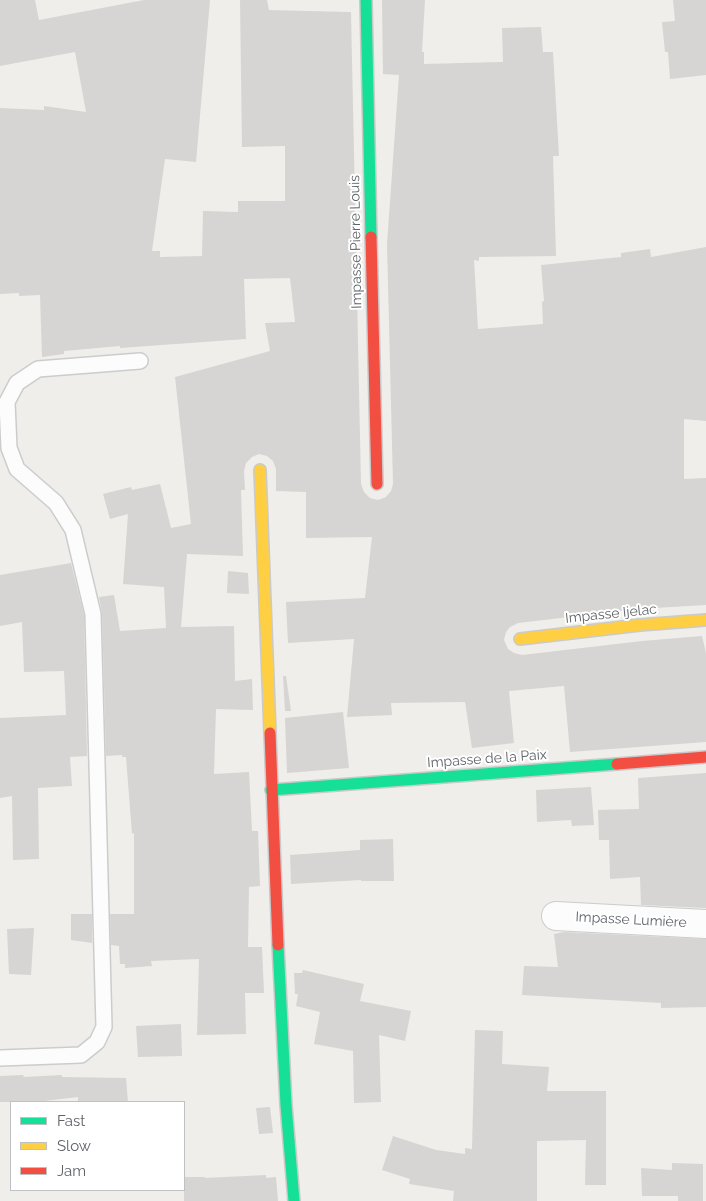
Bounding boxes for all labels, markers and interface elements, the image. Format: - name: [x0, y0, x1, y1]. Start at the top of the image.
- street label: Impasse Pierre Louis: [346, 175, 366, 309]
- street label: Impasse Ijelac: [564, 601, 658, 627]
- street label: Impasse de la Paix: [427, 746, 547, 772]
- street label: Impasse Lumière: [575, 909, 687, 931]
- legend: [10, 1101, 185, 1191]
- text: Fast: [57, 1112, 85, 1130]
- text: Slow: [57, 1137, 91, 1155]
- text: Jam: [57, 1162, 86, 1180]

